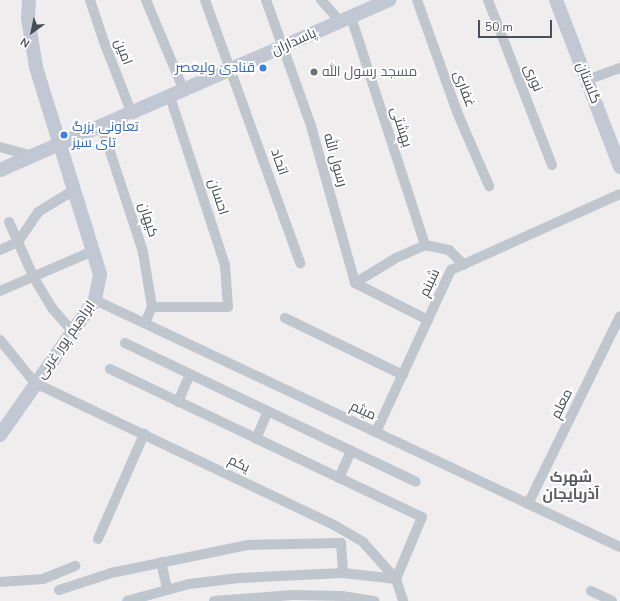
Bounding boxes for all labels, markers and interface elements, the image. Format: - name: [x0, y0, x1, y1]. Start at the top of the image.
- north arrow: [12, 12, 52, 52]
- scale bar: [480, 12, 554, 38]
- text: 50 m: [485, 19, 513, 35]
- street label: پاسداران: [269, 25, 319, 59]
- text: N: [18, 34, 33, 51]
- street label: امین: [110, 37, 136, 67]
- place label: قنادی ولیعصر: [175, 60, 255, 76]
- street label: گلستان: [572, 60, 604, 106]
- street label: نوری: [520, 62, 546, 94]
- marker: قنادی ولیعصر: [258, 63, 268, 73]
- place label: مسجد رسول الله: [322, 64, 417, 80]
- marker: مسجد رسول الله: [309, 67, 319, 77]
- street label: غفاری: [450, 68, 478, 110]
- street label: بهشتی: [387, 105, 415, 149]
- place label: تعاونی بزرگ تای سیز: [72, 119, 139, 152]
- marker: تعاونی بزرگ تای سیز: [59, 130, 69, 140]
- street label: رسول الله: [319, 131, 351, 189]
- street label: اتحاد: [267, 147, 291, 177]
- street label: احسان: [204, 177, 232, 217]
- street label: کیهان: [135, 200, 161, 240]
- street label: شبنم: [416, 266, 444, 300]
- street label: ابراهیم پور غربی: [33, 298, 99, 382]
- street label: معلم: [548, 386, 576, 422]
- street label: میثم: [347, 398, 379, 424]
- street label: یکم: [225, 452, 253, 476]
- district label: شهرک آذربایجان: [542, 468, 600, 503]

